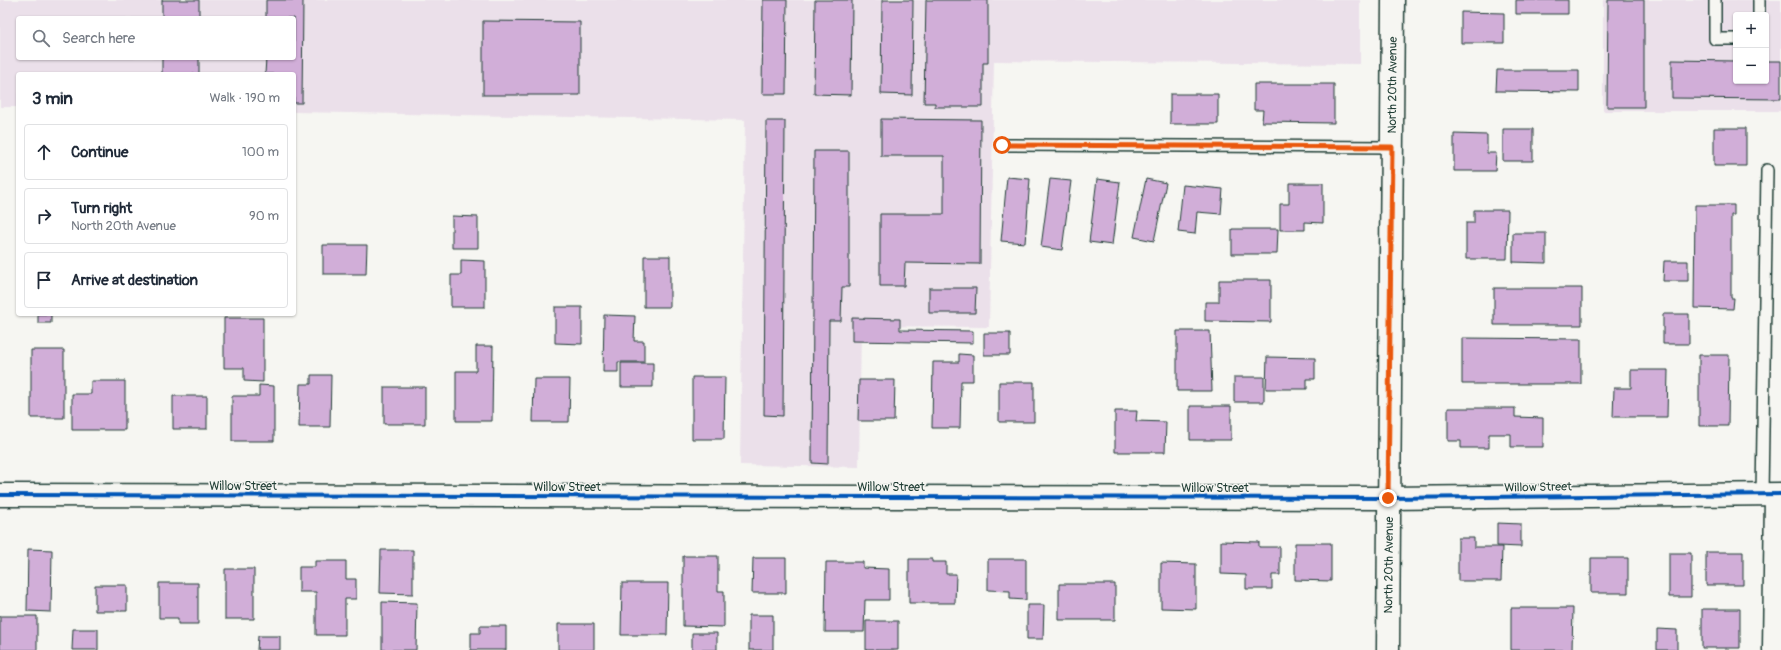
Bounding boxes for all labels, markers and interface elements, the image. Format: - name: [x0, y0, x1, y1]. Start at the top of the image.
- map controls: [1733, 12, 1769, 84]
- button: +: [1733, 12, 1769, 48]
- search box: [16, 16, 296, 60]
- icon: search: [30, 27, 52, 49]
- text: Search here: [62, 29, 135, 48]
- street label: North 20th Avenue: [1385, 36, 1401, 134]
- button: −: [1733, 48, 1769, 84]
- text: 3 min: [32, 88, 73, 109]
- text: Walk · 190 m: [209, 90, 280, 106]
- route start: [993, 136, 1011, 154]
- icon: ahead: [33, 141, 55, 163]
- text: Continue: [71, 143, 129, 162]
- text: 100 m: [242, 144, 279, 160]
- text: Turn right: [71, 199, 132, 218]
- icon: right: [33, 205, 55, 227]
- text: 90 m: [249, 208, 279, 224]
- text: North 20th Avenue: [71, 218, 176, 234]
- icon: arrive: [33, 269, 55, 291]
- text: Arrive at destination: [71, 271, 198, 290]
- street label: Willow Street: [209, 479, 277, 494]
- street label: Willow Street: [1504, 479, 1572, 496]
- street label: Willow Street: [533, 480, 601, 495]
- street label: Willow Street: [857, 480, 925, 495]
- street label: Willow Street: [1181, 481, 1249, 496]
- route end: [1379, 489, 1397, 507]
- street label: North 20th Avenue: [1381, 516, 1397, 614]

